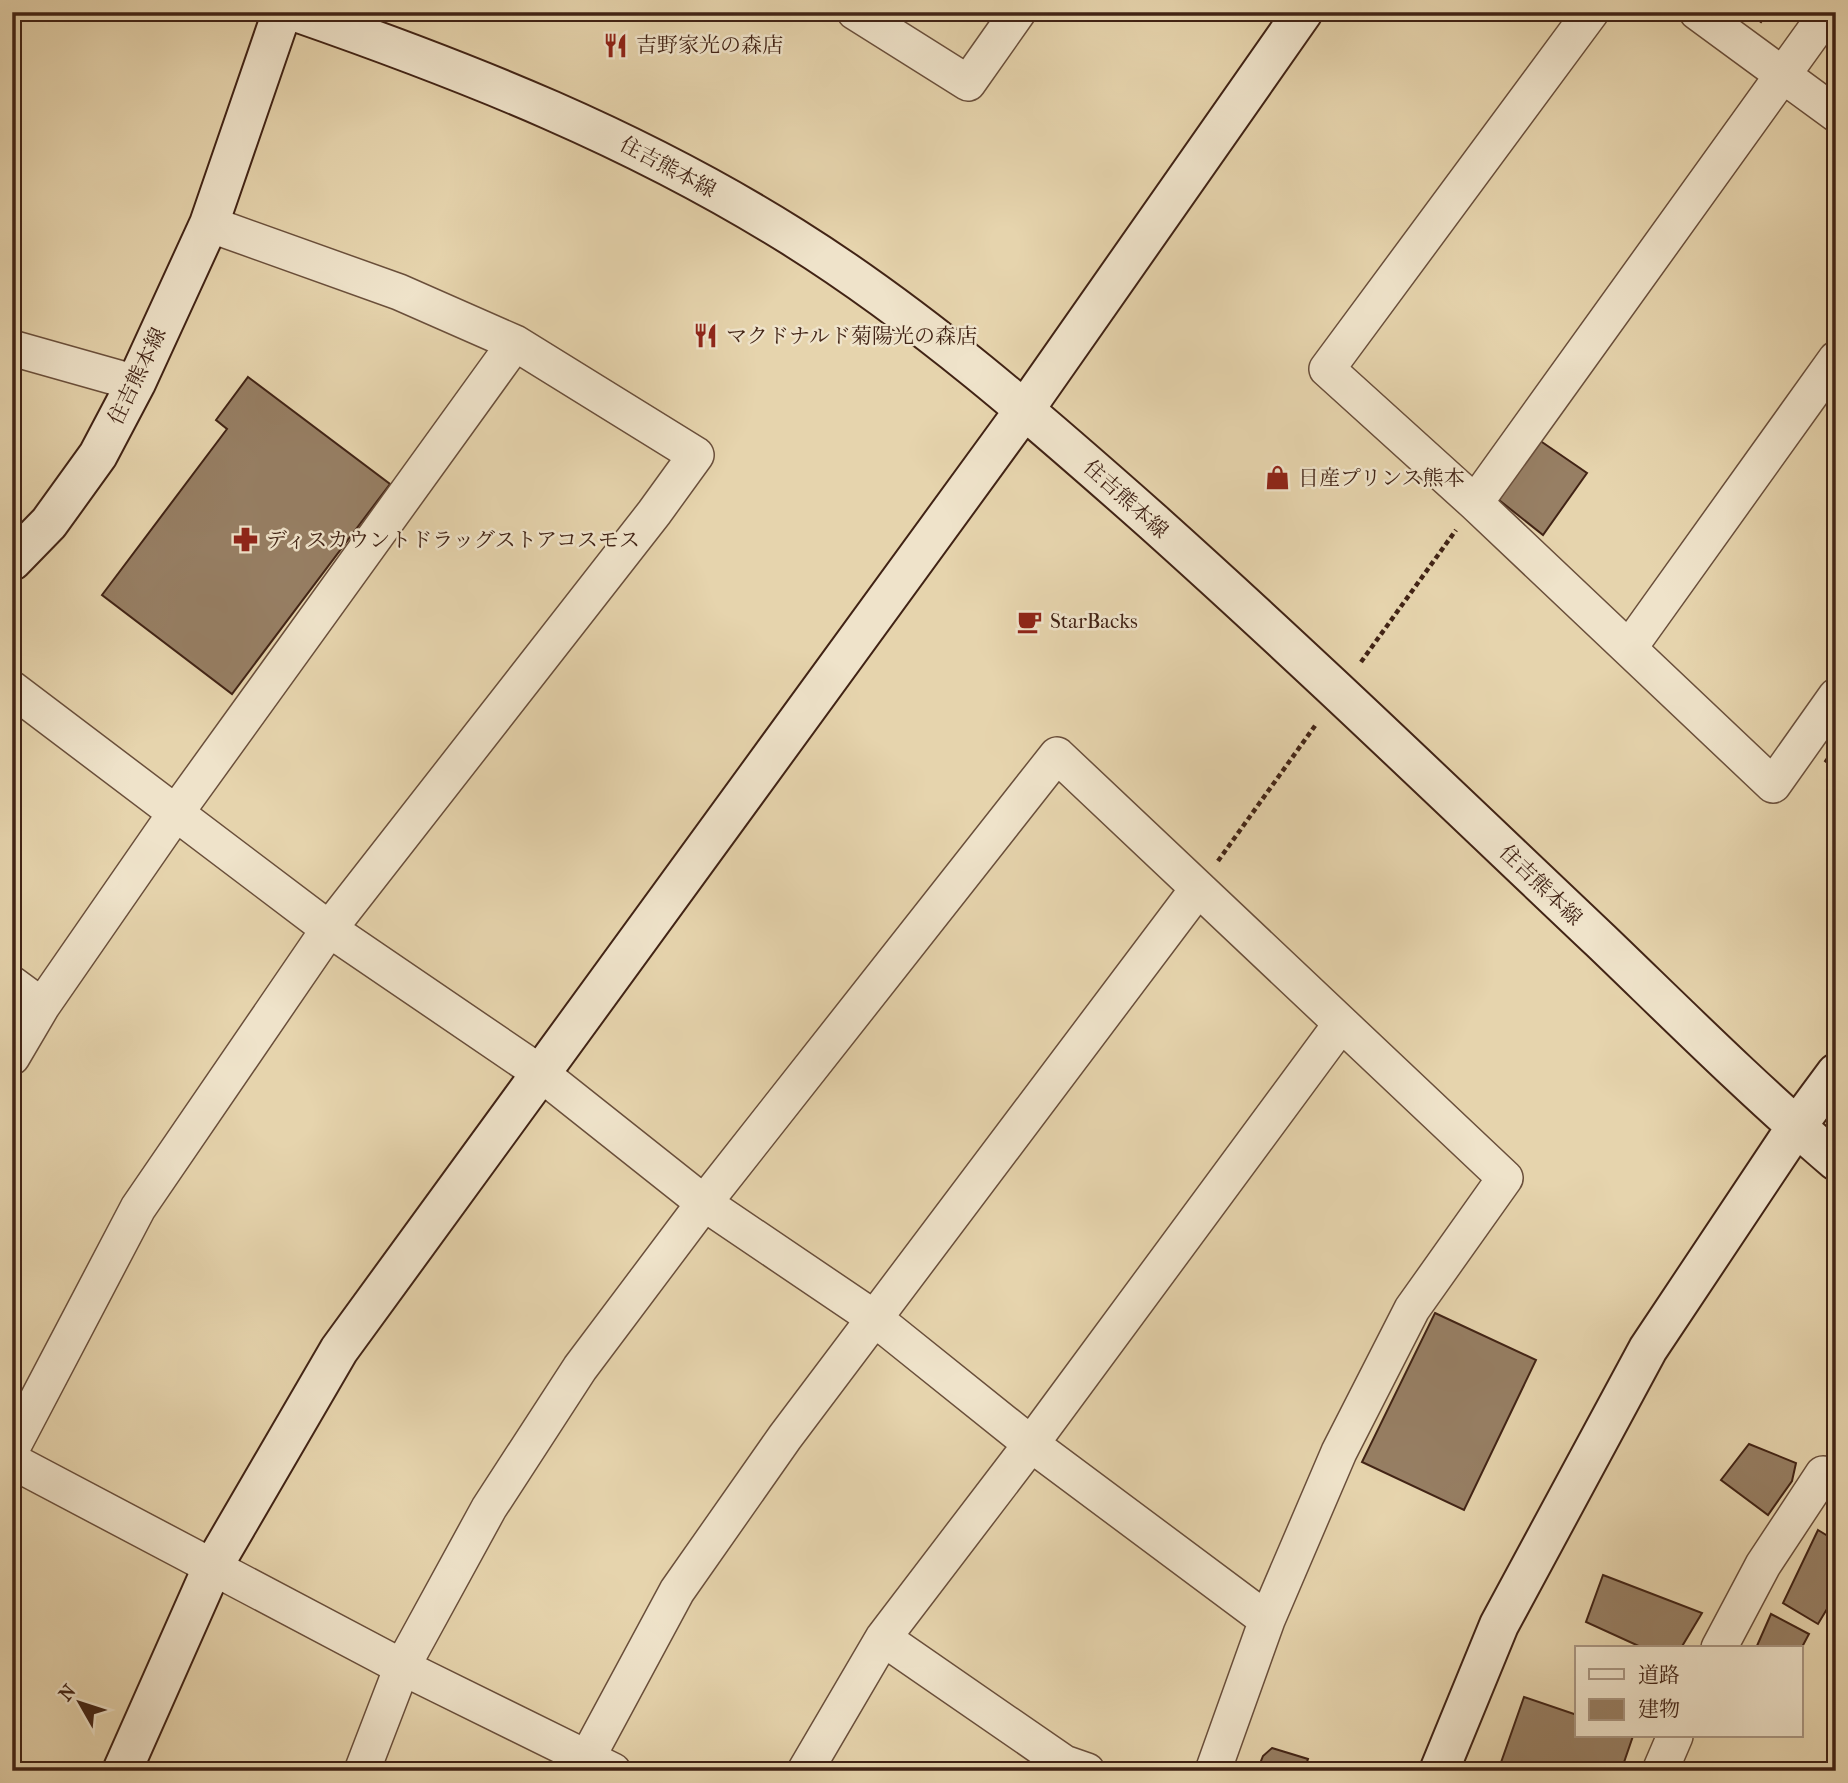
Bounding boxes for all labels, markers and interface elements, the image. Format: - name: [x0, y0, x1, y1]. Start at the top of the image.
- restaurant icon: 吉野家光の森店: [602, 31, 630, 59]
- place label: 吉野家光の森店: [636, 33, 783, 57]
- street label: 住吉熊本線: [616, 132, 720, 202]
- restaurant icon: マクドナルド菊陽光の森店: [692, 322, 720, 350]
- street label: 住吉熊本線: [103, 324, 171, 428]
- place label: マクドナルド菊陽光の森店: [726, 324, 977, 348]
- street label: 住吉熊本線: [1079, 455, 1173, 543]
- shop icon: 日産プリンス熊本: [1264, 464, 1292, 492]
- place label: 日産プリンス熊本: [1298, 466, 1465, 490]
- pharmacy icon: ディスカウントドラッグストアコスモス: [232, 526, 260, 554]
- place label: ディスカウントドラッグストアコスモス: [266, 528, 640, 552]
- cafe icon: StarBacks: [1016, 607, 1044, 635]
- place label: StarBacks: [1050, 609, 1138, 633]
- street label: 住吉熊本線: [1495, 840, 1587, 930]
- legend: [1575, 1646, 1802, 1738]
- text: 道路: [1638, 1663, 1680, 1687]
- north arrow: [46, 1668, 116, 1738]
- text: N: [54, 1680, 81, 1705]
- text: 建物: [1638, 1697, 1680, 1721]

